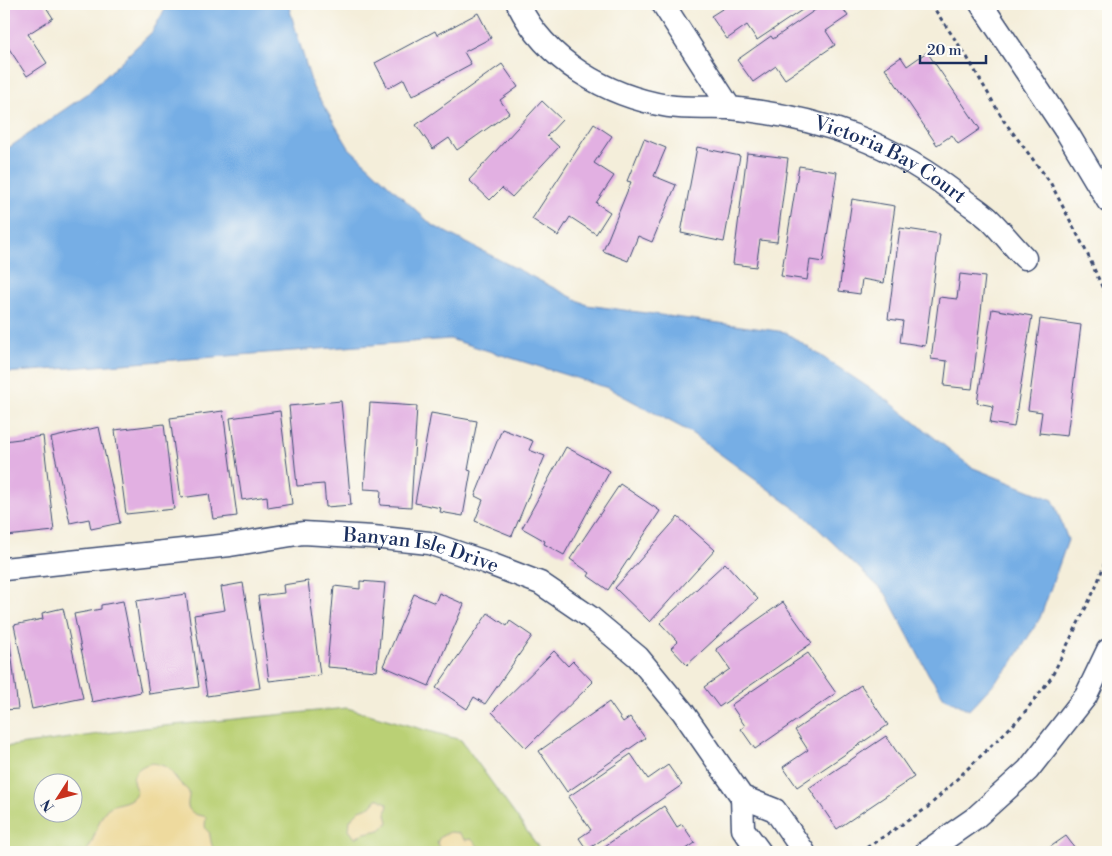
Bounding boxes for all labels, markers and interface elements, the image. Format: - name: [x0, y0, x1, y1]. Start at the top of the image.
- scale bar: [920, 32, 986, 64]
- text: 20 m: [927, 41, 962, 60]
- street label: Victoria Bay Court: [810, 111, 971, 209]
- street label: Banyan Isle Drive: [341, 523, 502, 579]
- north arrow: [32, 774, 82, 824]
- text: N: [38, 795, 59, 815]

